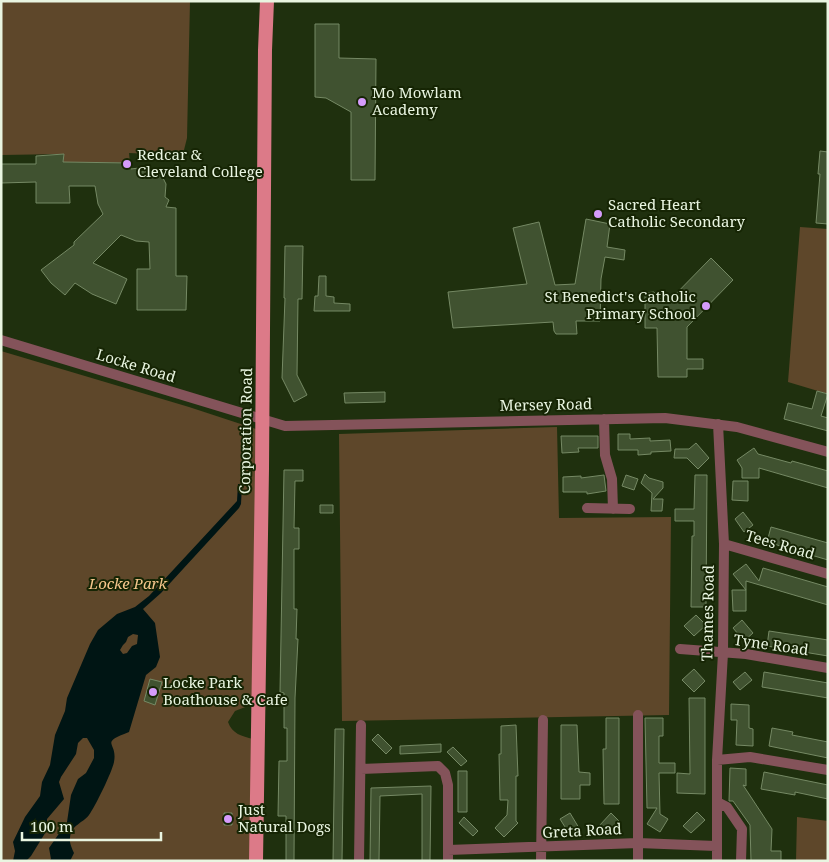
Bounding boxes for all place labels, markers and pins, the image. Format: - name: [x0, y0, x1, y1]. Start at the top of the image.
- place label: Mo Mowlam Academy: [372, 82, 462, 119]
- marker: Mo Mowlam Academy: [356, 96, 368, 108]
- place label: Redcar & Cleveland College: [137, 144, 263, 181]
- marker: Redcar & Cleveland College: [121, 158, 133, 170]
- place label: Sacred Heart Catholic Secondary: [608, 194, 745, 231]
- marker: Sacred Heart Catholic Secondary: [592, 208, 604, 220]
- place label: St Benedict's Catholic Primary School: [545, 286, 696, 323]
- marker: St Benedict's Catholic Primary School: [700, 300, 712, 312]
- place label: Locke Park Boathouse & Cafe: [163, 672, 288, 709]
- marker: Locke Park Boathouse & Cafe: [147, 686, 159, 698]
- place label: Just Natural Dogs: [237, 799, 331, 836]
- marker: Just Natural Dogs: [222, 813, 234, 825]

